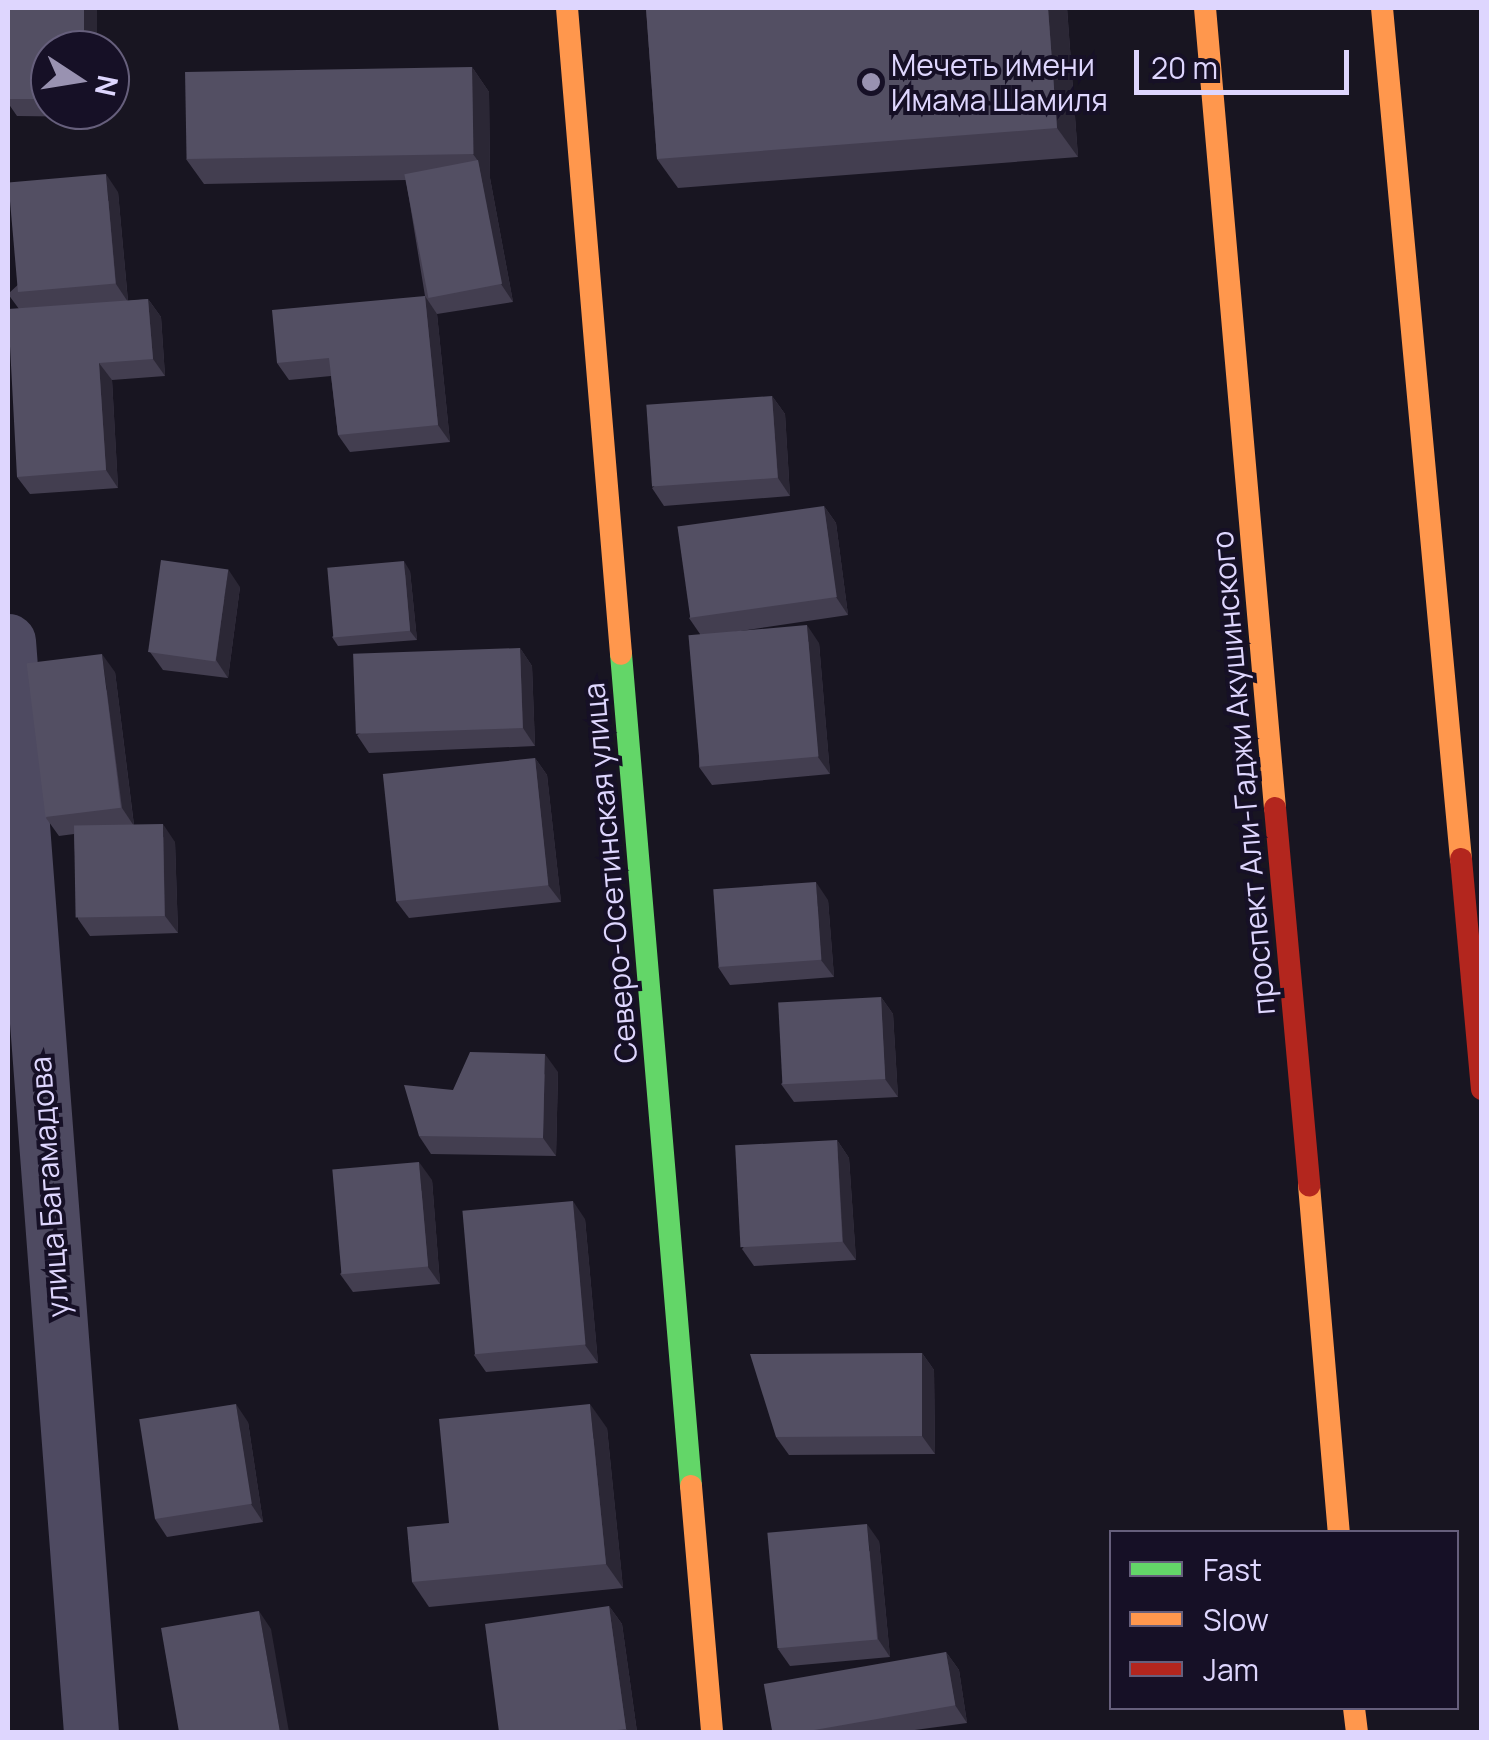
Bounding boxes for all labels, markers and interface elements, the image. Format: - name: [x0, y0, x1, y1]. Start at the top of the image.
- north arrow: [30, 30, 130, 130]
- scale bar: [1139, 30, 1354, 92]
- place label: Мечеть имени Имама Шамиля: [891, 47, 1108, 118]
- text: 20 m: [1151, 47, 1218, 88]
- marker: Мечеть имени Имама Шамиля: [860, 71, 882, 93]
- text: N: [87, 72, 128, 100]
- street label: проспект Али-Гаджи Акушинского: [1204, 529, 1282, 1017]
- street label: Северо-Осетинская улица: [575, 681, 645, 1065]
- street label: улица Багамадова: [22, 1055, 76, 1319]
- legend: [1109, 1530, 1459, 1710]
- text: Fast: [1203, 1549, 1262, 1590]
- text: Slow: [1203, 1599, 1269, 1640]
- text: Jam: [1203, 1649, 1259, 1690]

